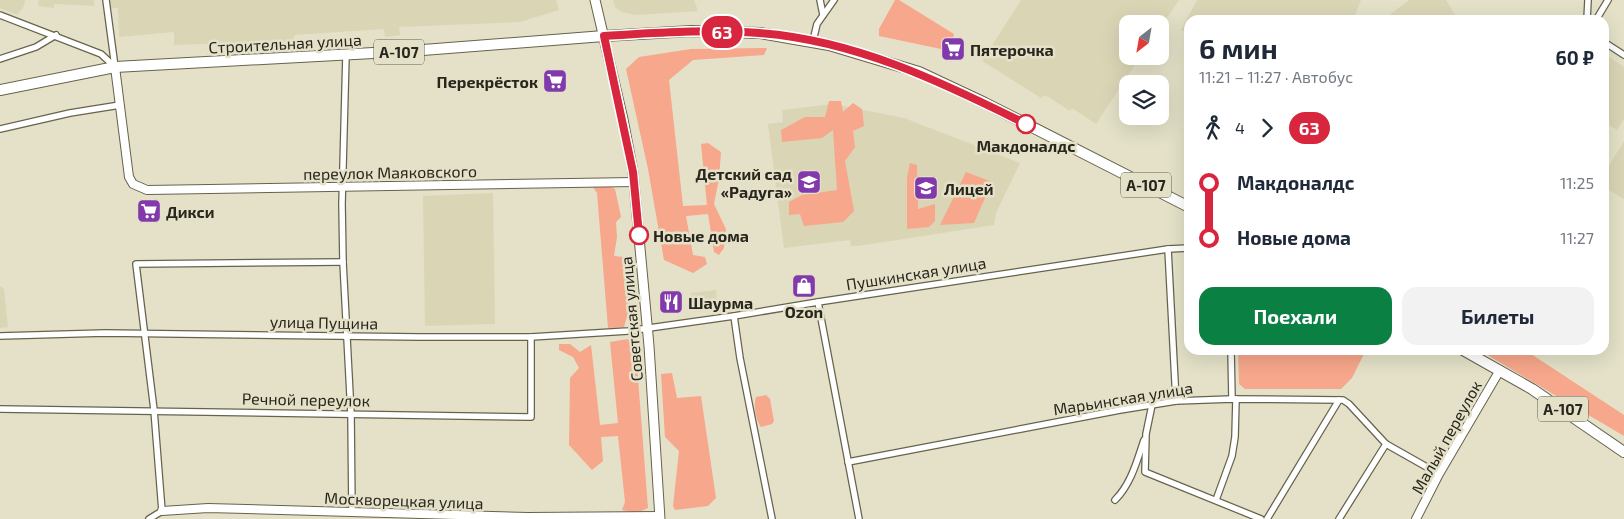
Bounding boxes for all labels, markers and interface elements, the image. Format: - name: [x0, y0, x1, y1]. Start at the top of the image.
- north arrow: [1119, 15, 1169, 65]
- map controls: [1119, 15, 1169, 125]
- line badge: 63: [700, 16, 744, 48]
- text: 63: [712, 21, 732, 43]
- street label: Строительная улица: [208, 29, 362, 58]
- text: 6 мин: [1199, 31, 1278, 65]
- supermarket icon: Пятерочка: [940, 36, 966, 62]
- road number: А-107: [374, 40, 424, 64]
- place label: Пятерочка: [970, 40, 1054, 59]
- text: 60 ₽: [1555, 46, 1594, 69]
- text: 11:21 – 11:27 · Автобус: [1199, 67, 1353, 86]
- supermarket icon: Перекрёсток: [542, 68, 568, 94]
- place label: Перекрёсток: [437, 72, 538, 91]
- button: layers: [1119, 75, 1169, 125]
- marker: Макдоналдс: [1016, 114, 1036, 134]
- icon: walk: [1199, 114, 1227, 142]
- icon: forward: [1253, 114, 1281, 142]
- text: 63: [1299, 117, 1320, 139]
- text: 4: [1235, 118, 1245, 137]
- place label: Макдоналдс: [977, 136, 1075, 155]
- street label: переулок Маяковского: [303, 161, 477, 184]
- place label: Детский сад «Радуга»: [696, 164, 792, 201]
- school or university icon: Детский сад «Радуга»: [796, 169, 822, 195]
- text: Макдоналдс: [1237, 171, 1355, 194]
- road number: А-107: [1121, 172, 1171, 198]
- text: 11:25: [1560, 173, 1594, 192]
- school or university icon: Лицей: [913, 175, 939, 201]
- place label: Лицей: [944, 179, 993, 198]
- supermarket icon: Дикси: [136, 198, 162, 224]
- place label: Дикси: [166, 202, 214, 221]
- marker: Новые дома: [629, 225, 649, 245]
- place label: Новые дома: [653, 226, 749, 245]
- text: Новые дома: [1237, 226, 1351, 249]
- text: 11:27: [1560, 228, 1594, 247]
- street label: Пушкинская улица: [845, 253, 988, 294]
- street label: Советская улица: [616, 256, 647, 382]
- shop icon: Ozon: [791, 273, 817, 299]
- button: Поехали: [1199, 287, 1392, 345]
- button: Билеты: [1402, 287, 1594, 345]
- restaurant icon: Шаурма: [658, 289, 684, 315]
- place label: Шаурма: [688, 293, 753, 312]
- place label: Ozon: [785, 302, 823, 321]
- street label: улица Пущина: [270, 312, 378, 333]
- street label: Малый переулок: [1407, 377, 1486, 498]
- street label: Марьинская улица: [1052, 378, 1194, 419]
- street label: Речной переулок: [242, 388, 371, 411]
- road number: А-107: [1538, 396, 1588, 422]
- street label: Москворецкая улица: [324, 488, 484, 513]

